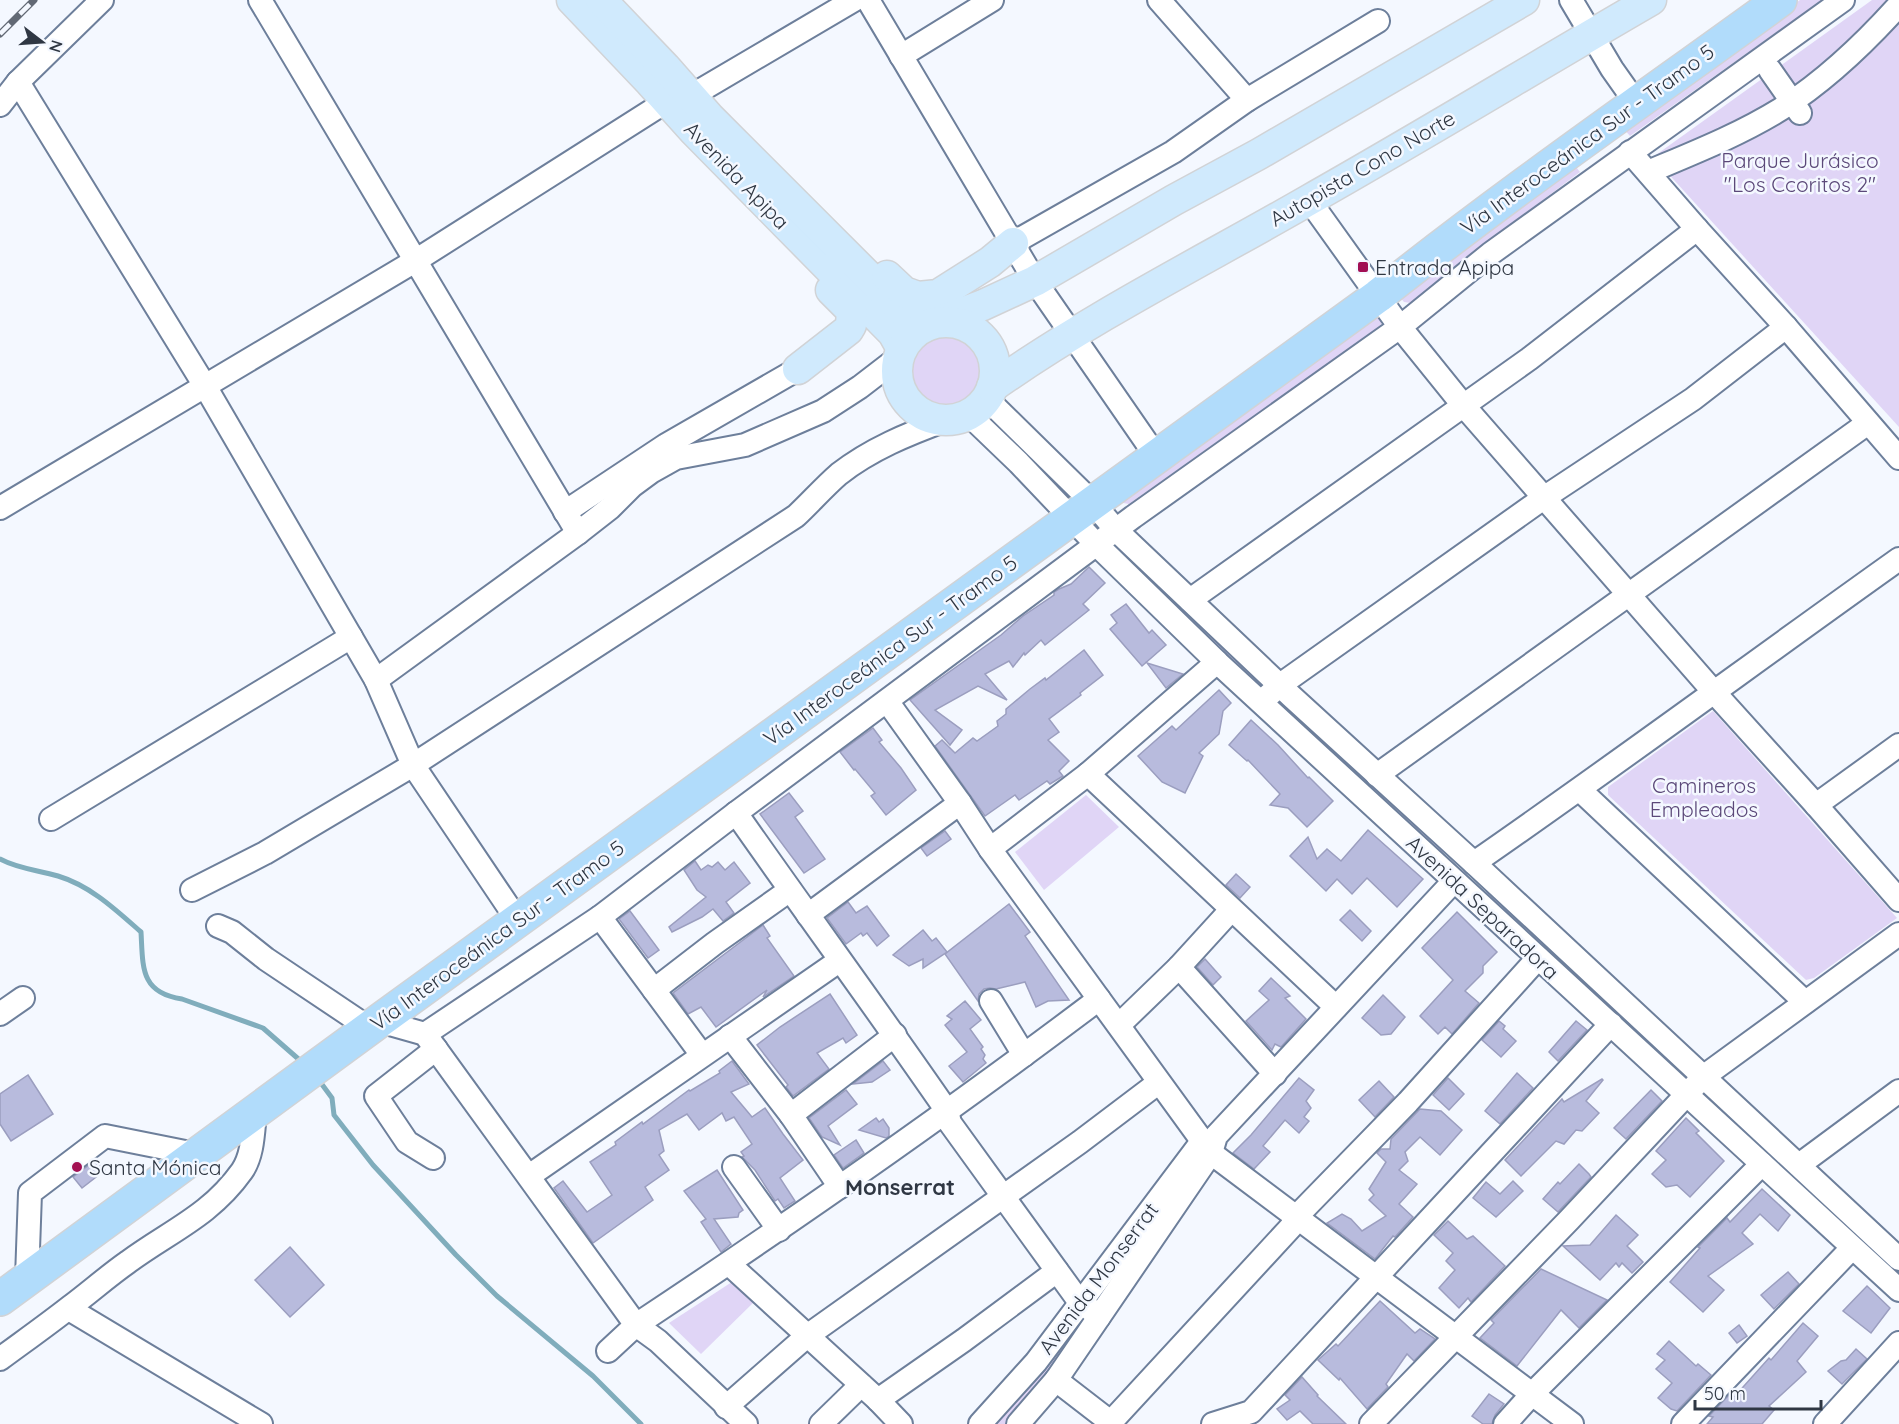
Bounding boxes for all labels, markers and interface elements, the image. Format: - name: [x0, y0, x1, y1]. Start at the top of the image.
- north arrow: [12, 12, 72, 72]
- text: N: [45, 38, 68, 55]
- street label: Vía Interoceánica Sur - Tramo 5: [1455, 38, 1719, 240]
- street label: Autopista Cono Norte: [1265, 104, 1459, 232]
- street label: Avenida Apipa: [679, 116, 795, 234]
- park label: Parque Jurásico "Los Ccoritos 2": [1721, 147, 1879, 197]
- place label: Entrada Apipa: [1375, 254, 1514, 280]
- marker: Entrada Apipa: [1356, 260, 1370, 274]
- street label: Vía Interoceánica Sur - Tramo 5: [758, 549, 1022, 751]
- park label: Camineros Empleados: [1650, 772, 1758, 822]
- street label: Avenida Separadora: [1401, 830, 1565, 984]
- street label: Vía Interoceánica Sur - Tramo 5: [365, 834, 629, 1036]
- place label: Santa Mónica: [89, 1154, 222, 1180]
- marker: Santa Mónica: [70, 1160, 84, 1174]
- district label: Monserrat: [845, 1173, 955, 1201]
- street label: Avenida Monserrat: [1032, 1197, 1164, 1359]
- scale bar: [1695, 1373, 1821, 1411]
- text: 50 m: [1704, 1382, 1746, 1405]

